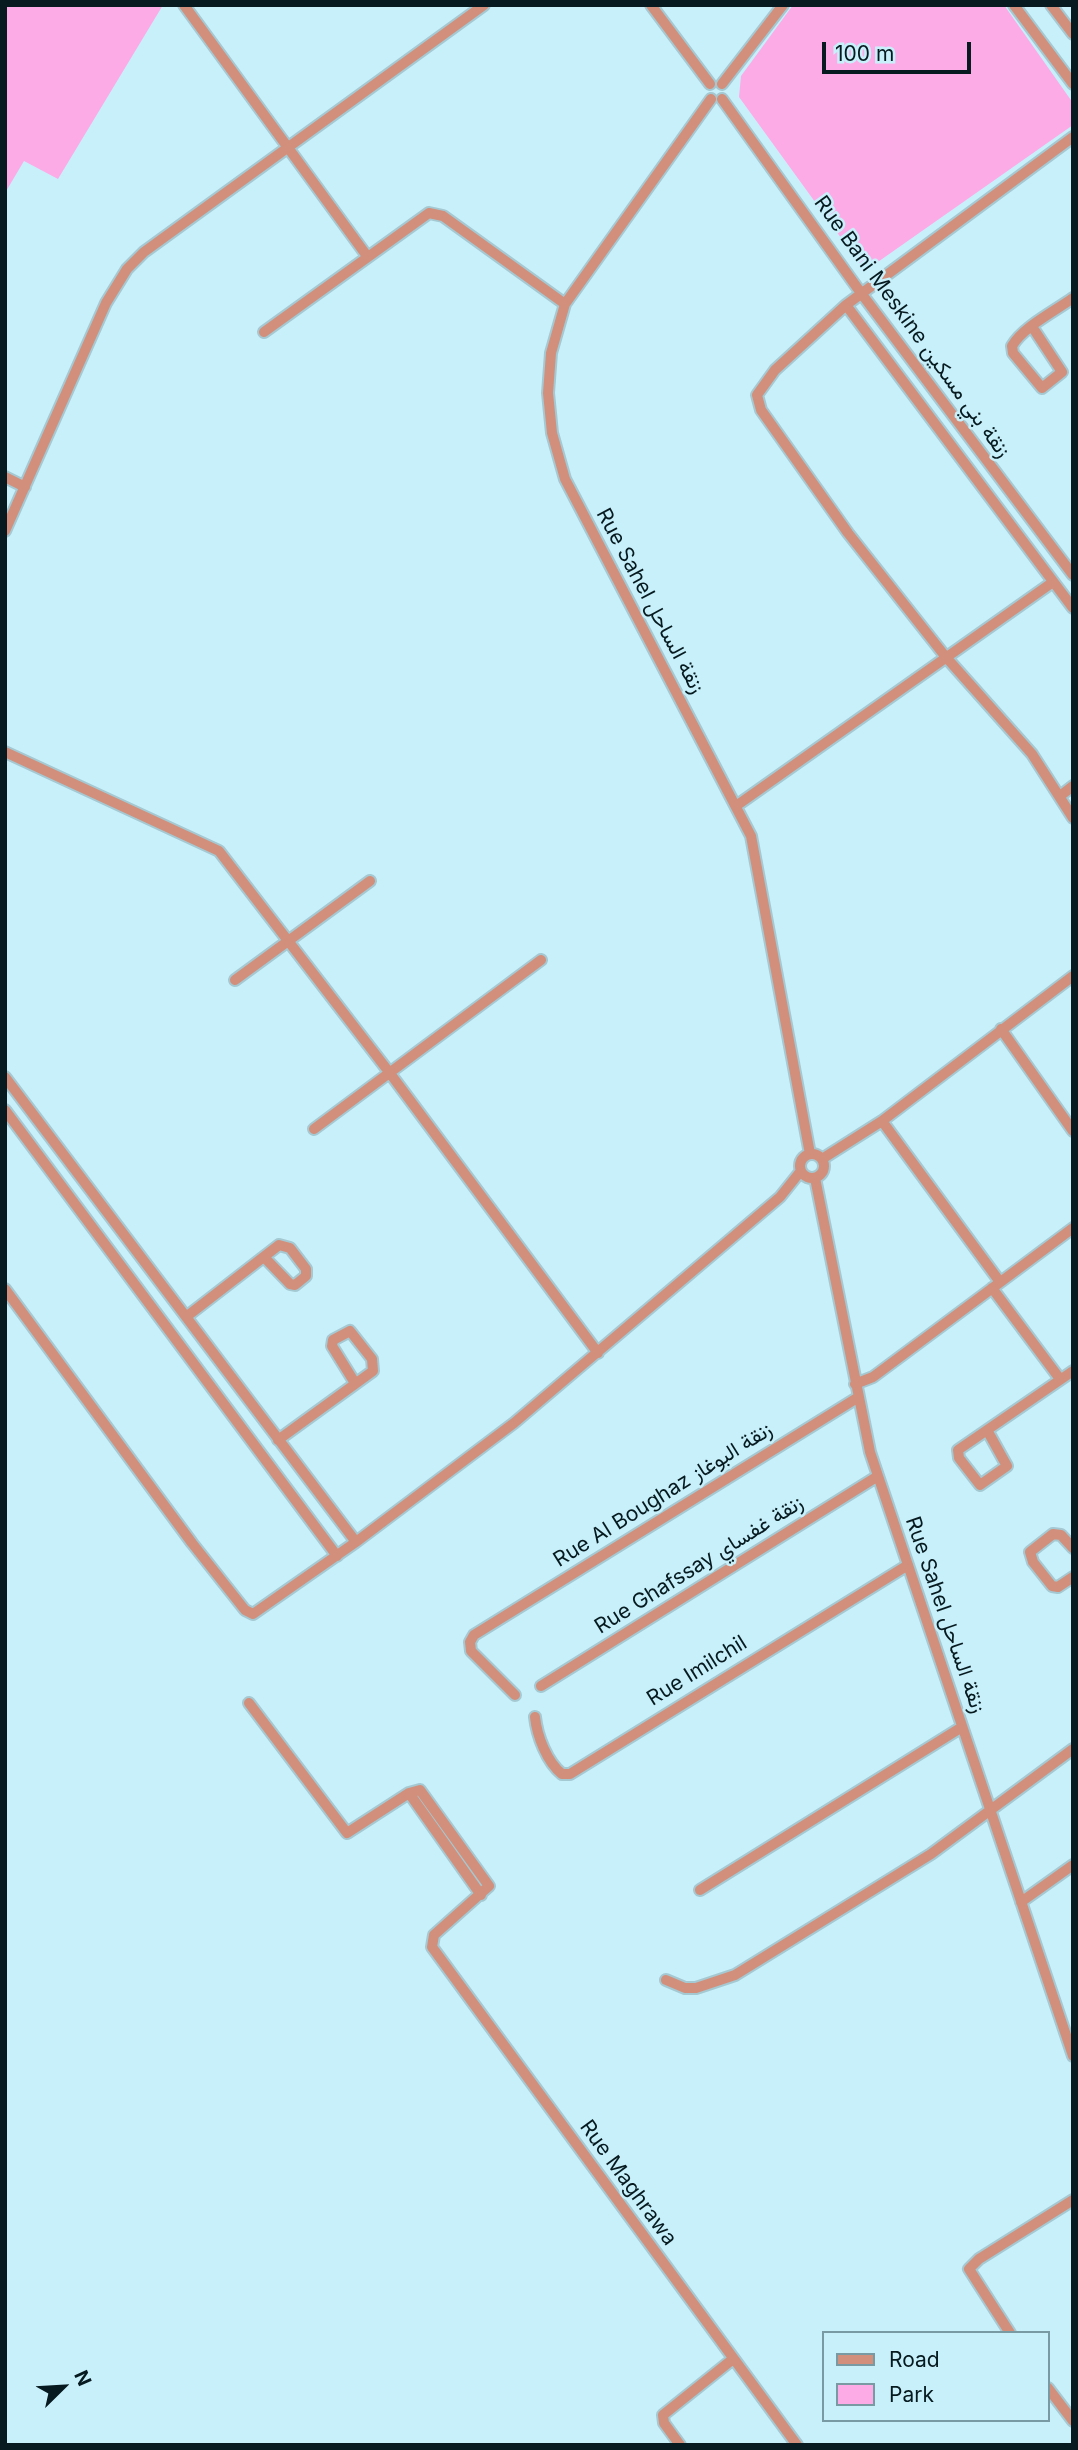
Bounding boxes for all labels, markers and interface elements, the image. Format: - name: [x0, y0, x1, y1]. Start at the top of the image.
- scale bar: [826, 28, 975, 72]
- text: 100 m: [835, 41, 894, 66]
- street label: Rue Bani Meskine زنقة بني مسكين: [809, 191, 1015, 463]
- street label: Rue Sahel زنقة الساحل: [590, 504, 710, 698]
- street label: Rue Al Boughaz زنقة البوغاز: [549, 1417, 777, 1573]
- street label: Rue Ghafssay زنقة غفساي: [590, 1490, 808, 1640]
- street label: Rue Sahel زنقة الساحل: [900, 1513, 990, 1717]
- street label: Rue Imilchil: [642, 1630, 752, 1712]
- street label: Rue Maghrawa: [574, 2115, 682, 2251]
- legend: [822, 2331, 1050, 2422]
- text: Road: [889, 2347, 940, 2372]
- north arrow: [28, 2352, 98, 2422]
- text: N: [69, 2367, 96, 2390]
- text: Park: [889, 2382, 934, 2407]

